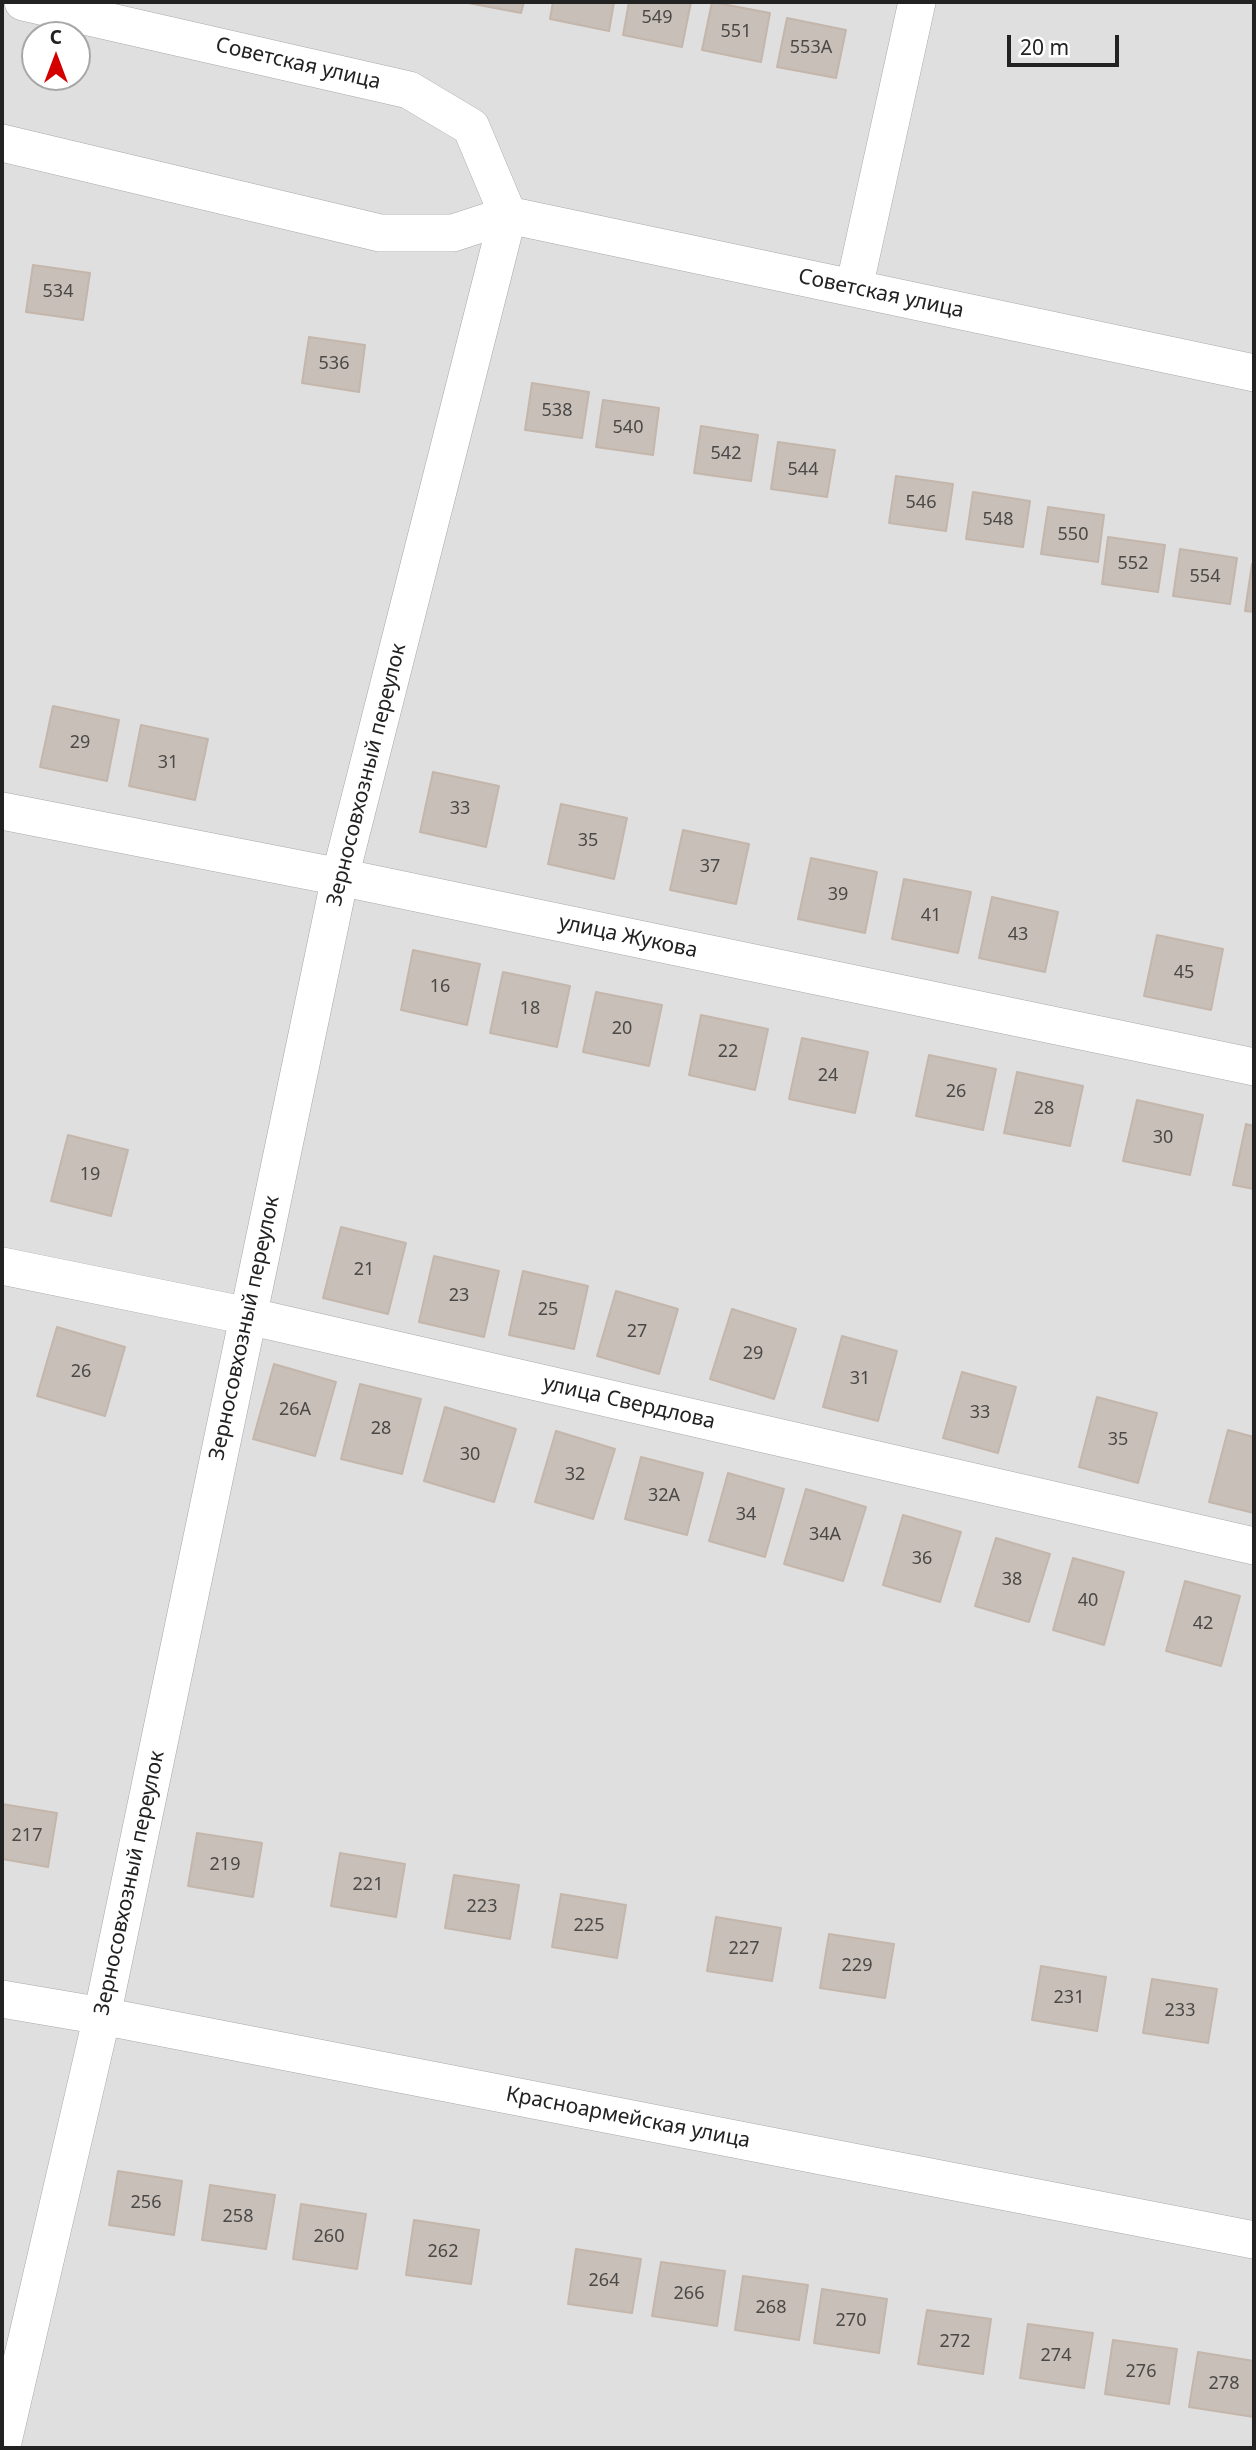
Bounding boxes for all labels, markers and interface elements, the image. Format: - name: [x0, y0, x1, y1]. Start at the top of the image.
- house number: 549: [642, 7, 672, 29]
- north arrow: [21, 21, 91, 91]
- house number: 551: [721, 21, 751, 43]
- scale bar: [1011, 21, 1123, 65]
- text: С: [50, 24, 62, 50]
- street label: Советская улица: [213, 33, 383, 95]
- text: 20 m: [1020, 33, 1069, 61]
- house number: 553А: [790, 37, 832, 59]
- street label: Советская улица: [796, 264, 966, 324]
- house number: 534: [43, 281, 73, 303]
- house number: 536: [319, 353, 349, 375]
- house number: 538: [542, 400, 572, 422]
- house number: 540: [613, 417, 643, 439]
- house number: 542: [711, 443, 741, 465]
- house number: 544: [788, 459, 818, 481]
- house number: 546: [906, 492, 936, 514]
- house number: 548: [983, 509, 1013, 531]
- house number: 550: [1058, 524, 1088, 546]
- house number: 552: [1118, 553, 1148, 575]
- house number: 554: [1190, 566, 1220, 588]
- street label: Зерносовхозный переулок: [322, 641, 412, 909]
- house number: 29: [70, 732, 90, 754]
- house number: 31: [158, 752, 178, 774]
- house number: 33: [450, 798, 470, 820]
- house number: 35: [578, 830, 598, 852]
- house number: 37: [700, 856, 720, 878]
- house number: 39: [828, 884, 848, 906]
- house number: 41: [921, 905, 941, 927]
- street label: улица Жукова: [556, 910, 700, 964]
- house number: 43: [1008, 924, 1028, 946]
- house number: 45: [1174, 962, 1194, 984]
- house number: 16: [430, 976, 450, 998]
- house number: 18: [520, 998, 540, 1020]
- house number: 20: [612, 1018, 632, 1040]
- house number: 22: [718, 1041, 738, 1063]
- house number: 24: [818, 1065, 838, 1087]
- house number: 26: [946, 1081, 966, 1103]
- house number: 28: [1034, 1098, 1054, 1120]
- house number: 30: [1153, 1127, 1173, 1149]
- house number: 19: [80, 1164, 100, 1186]
- street label: Зерносовхозный переулок: [205, 1193, 285, 1463]
- house number: 21: [354, 1259, 374, 1281]
- house number: 23: [449, 1285, 469, 1307]
- house number: 25: [538, 1299, 558, 1321]
- house number: 27: [627, 1321, 647, 1343]
- house number: 29: [743, 1343, 763, 1365]
- house number: 26: [71, 1361, 91, 1383]
- house number: 31: [850, 1368, 870, 1390]
- street label: улица Свердлова: [540, 1371, 718, 1435]
- house number: 26А: [279, 1399, 311, 1421]
- house number: 33: [970, 1402, 990, 1424]
- house number: 28: [371, 1418, 391, 1440]
- house number: 35: [1108, 1429, 1128, 1451]
- house number: 30: [460, 1444, 480, 1466]
- house number: 32: [565, 1464, 585, 1486]
- house number: 32А: [648, 1485, 680, 1507]
- house number: 34: [736, 1504, 756, 1526]
- house number: 34А: [809, 1524, 841, 1546]
- house number: 36: [912, 1548, 932, 1570]
- house number: 38: [1002, 1569, 1022, 1591]
- house number: 40: [1078, 1590, 1098, 1612]
- house number: 42: [1193, 1613, 1213, 1635]
- street label: Зерносовхозный переулок: [90, 1748, 170, 2018]
- house number: 217: [12, 1825, 42, 1847]
- house number: 219: [210, 1854, 240, 1876]
- house number: 221: [353, 1874, 383, 1896]
- house number: 223: [467, 1896, 497, 1918]
- house number: 225: [574, 1915, 604, 1937]
- house number: 227: [729, 1938, 759, 1960]
- house number: 229: [842, 1955, 872, 1977]
- house number: 231: [1054, 1987, 1084, 2009]
- house number: 233: [1165, 2000, 1195, 2022]
- street label: Красноармейская улица: [504, 2082, 752, 2154]
- house number: 256: [131, 2192, 161, 2214]
- house number: 258: [223, 2206, 253, 2228]
- house number: 260: [314, 2226, 344, 2248]
- house number: 262: [428, 2241, 458, 2263]
- house number: 264: [589, 2270, 619, 2292]
- house number: 266: [674, 2283, 704, 2305]
- house number: 268: [756, 2297, 786, 2319]
- house number: 270: [836, 2310, 866, 2332]
- house number: 272: [940, 2331, 970, 2353]
- house number: 274: [1041, 2345, 1071, 2367]
- house number: 276: [1126, 2361, 1156, 2383]
- house number: 278: [1209, 2373, 1239, 2395]

